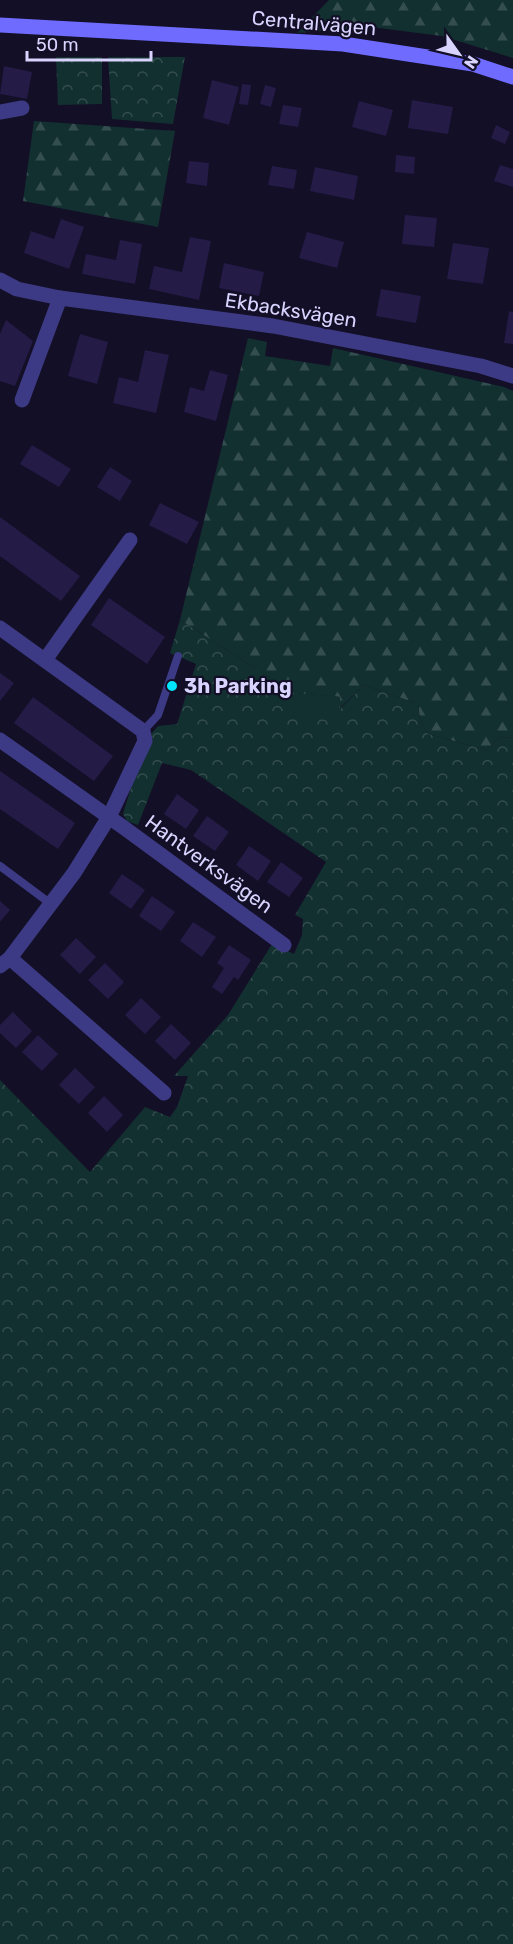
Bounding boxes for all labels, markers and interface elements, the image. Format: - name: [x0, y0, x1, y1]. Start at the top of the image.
- street label: Centralvägen: [251, 6, 377, 40]
- scale bar: [27, 24, 152, 62]
- north arrow: [429, 24, 489, 84]
- text: 50 m: [36, 34, 79, 56]
- text: N: [460, 52, 482, 72]
- street label: Ekbacksvägen: [223, 288, 359, 332]
- place label: 3h Parking: [184, 674, 292, 698]
- marker: 3h Parking: [165, 679, 179, 693]
- street label: Hantverksvägen: [141, 810, 277, 918]

